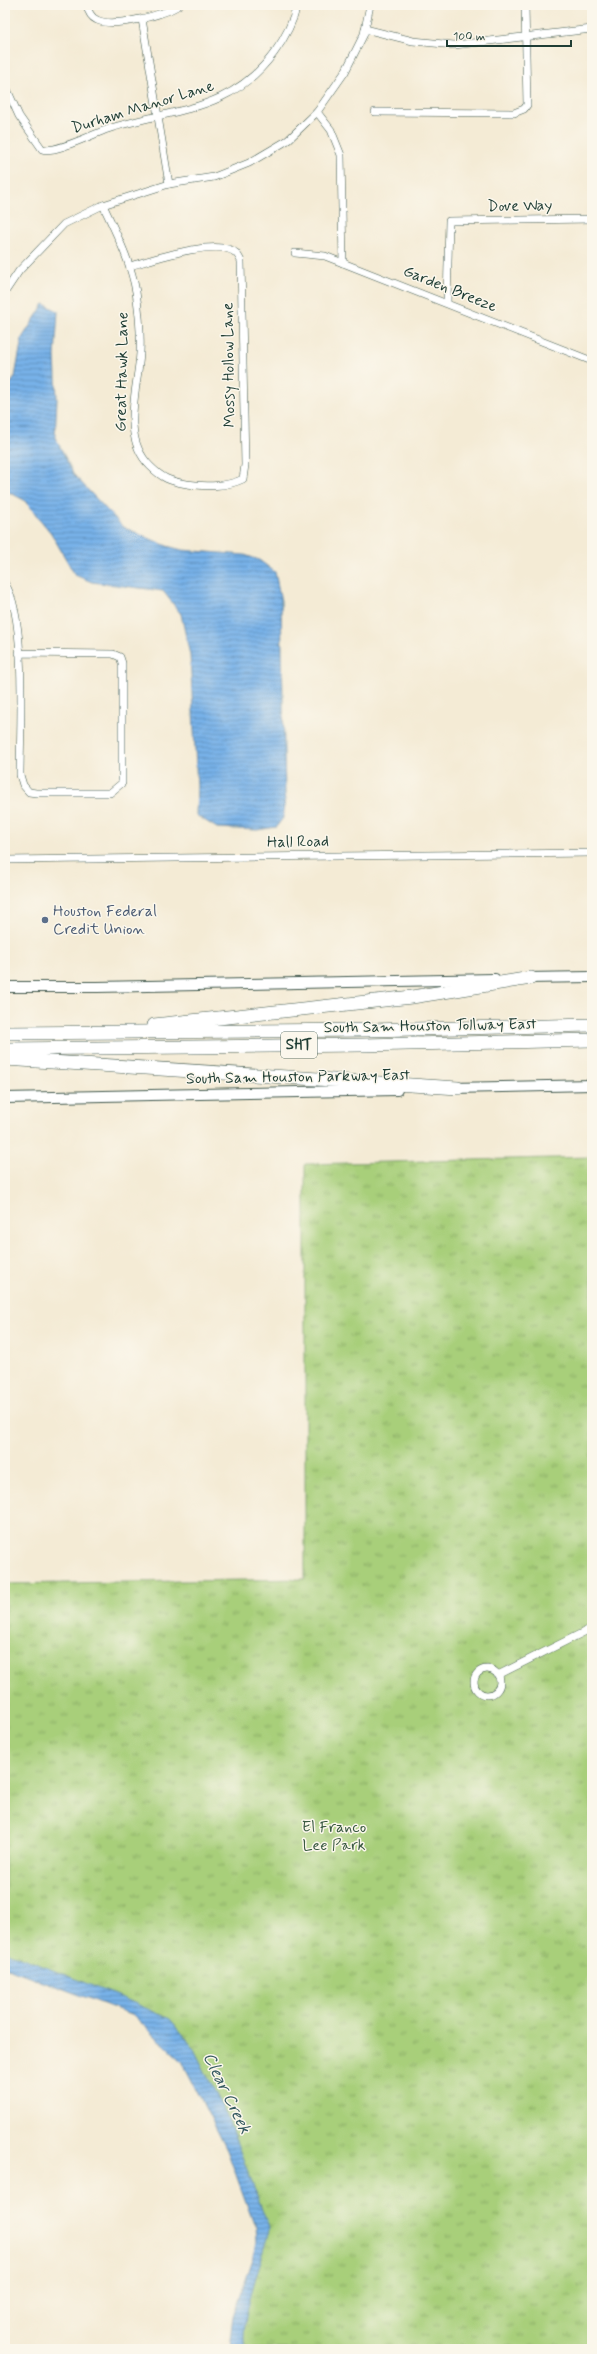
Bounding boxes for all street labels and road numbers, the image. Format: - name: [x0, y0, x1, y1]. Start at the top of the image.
- street label: Durham Manor Lane: [69, 75, 217, 139]
- street label: Dove Way: [487, 195, 553, 217]
- street label: Garden Breeze: [400, 261, 500, 318]
- street label: Mossy Hollow Lane: [217, 302, 241, 428]
- street label: Great Hawk Lane: [110, 312, 134, 432]
- street label: Hall Road: [267, 831, 329, 853]
- street label: South Sam Houston Tollway East: [323, 1014, 537, 1038]
- road number: SHT: [281, 1032, 317, 1058]
- street label: South Sam Houston Parkway East: [186, 1065, 410, 1089]

